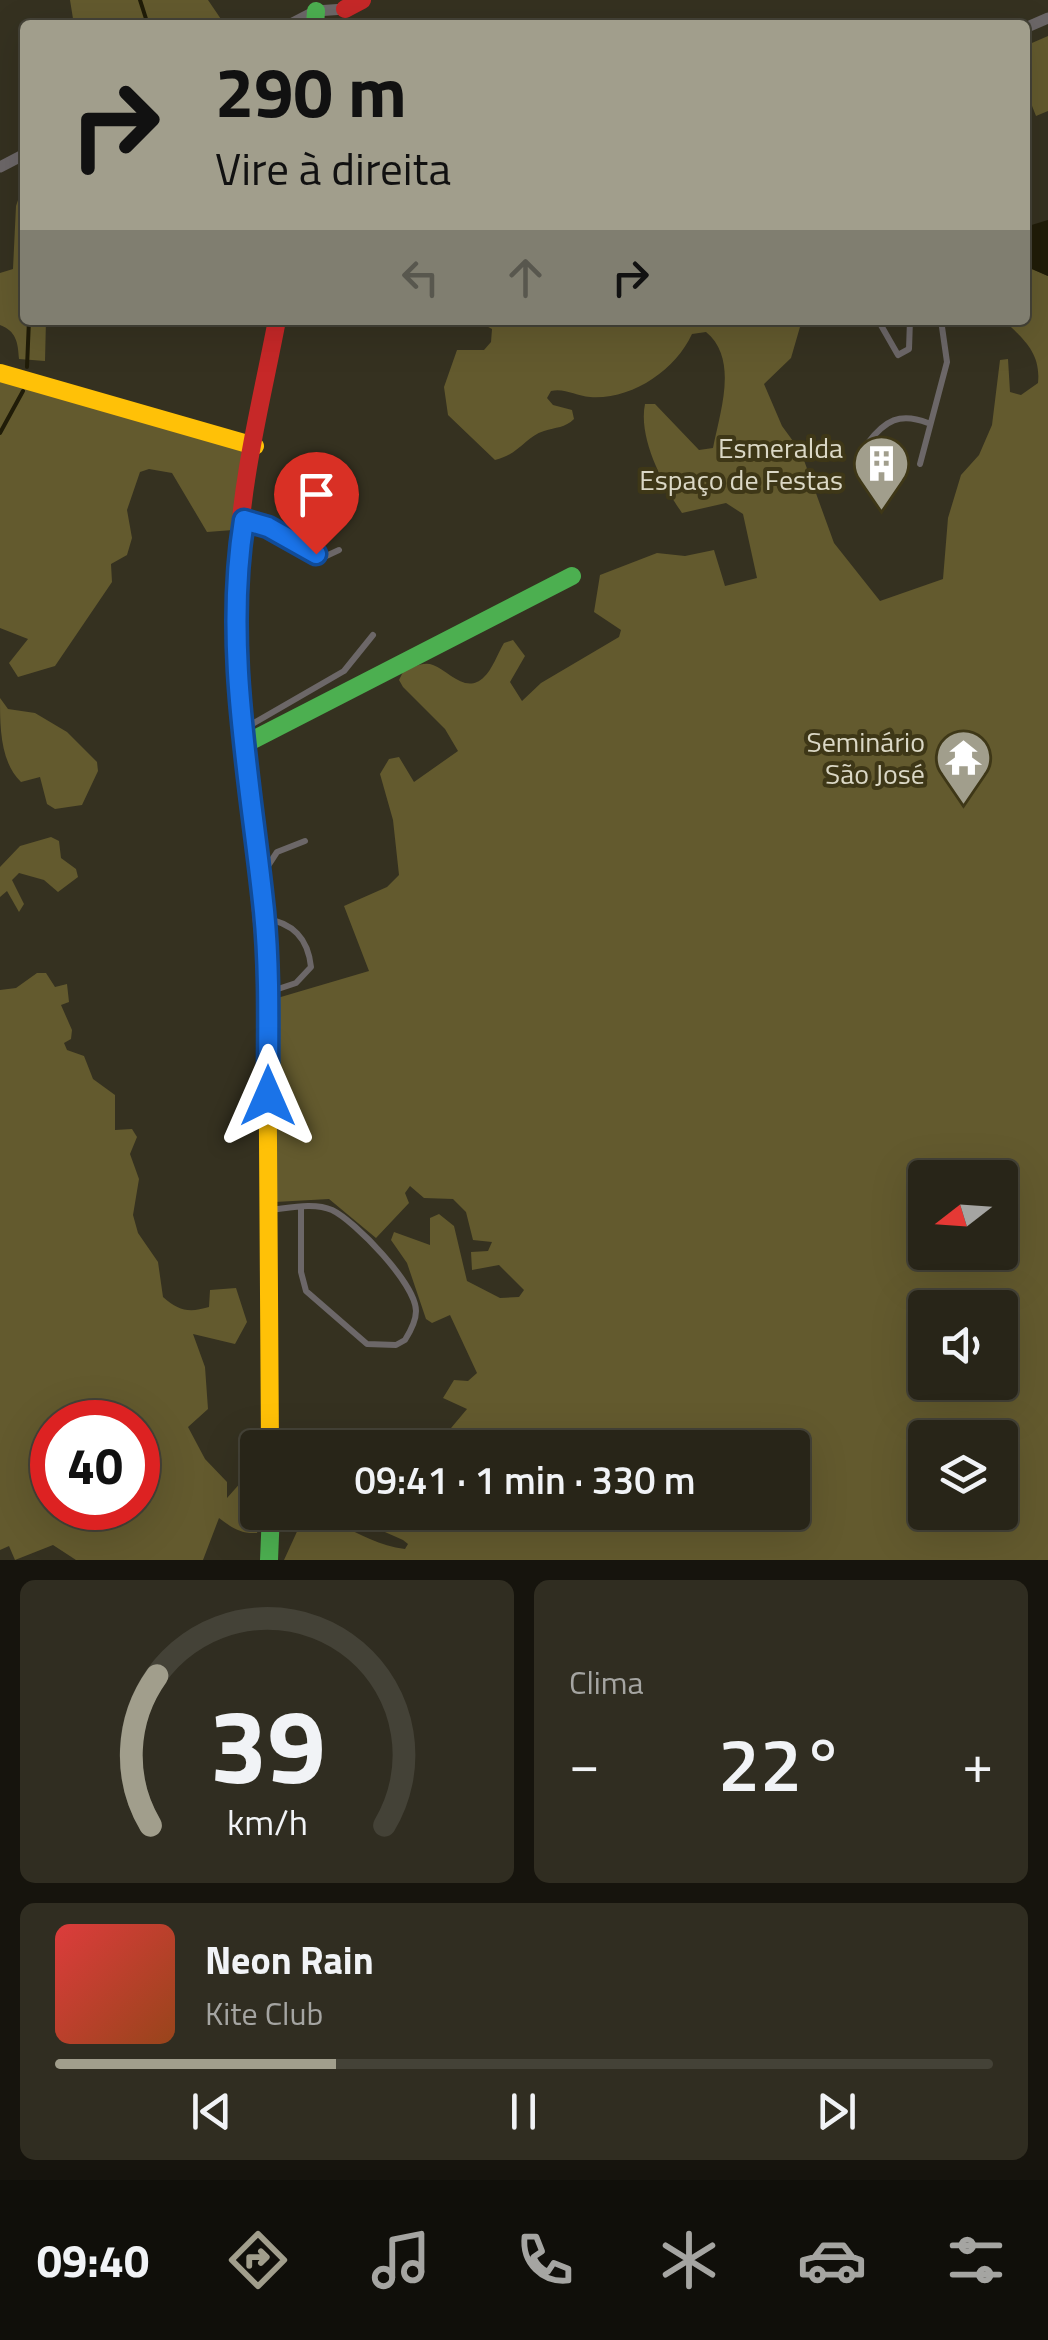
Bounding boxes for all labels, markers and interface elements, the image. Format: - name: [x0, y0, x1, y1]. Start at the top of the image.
- text: 290 m: [215, 38, 407, 144]
- icon: right: [50, 60, 180, 190]
- text: Vire à direita: [215, 134, 451, 202]
- icon: left: [393, 250, 448, 305]
- icon: ahead: [498, 250, 553, 305]
- icon: right: [603, 250, 658, 305]
- place label: Esmeralda Espaço de Festas: [639, 426, 843, 501]
- building icon: Esmeralda Espaço de Festas: [852, 434, 912, 513]
- pin: [274, 452, 359, 555]
- icon: arrive: [289, 467, 344, 522]
- place label: Seminário São José: [806, 720, 925, 795]
- temple icon: Seminário São José: [934, 728, 994, 807]
- position arrow: [216, 1044, 320, 1148]
- north arrow: [908, 1160, 1018, 1270]
- map controls: [908, 1160, 1018, 1530]
- button: sound: [908, 1290, 1018, 1400]
- speed limit sign: 40: [30, 1400, 160, 1530]
- button: layers: [908, 1420, 1018, 1530]
- text: 09:41 · 1 min · 330 m: [354, 1451, 696, 1509]
- text: Clima: [569, 1658, 644, 1706]
- text: 39: [209, 1665, 325, 1823]
- text: 22°: [718, 1706, 844, 1820]
- text: −: [569, 1721, 600, 1804]
- text: +: [962, 1721, 993, 1804]
- text: km/h: [227, 1794, 307, 1849]
- text: Neon Rain: [205, 1931, 374, 1989]
- text: Kite Club: [205, 1989, 323, 2037]
- icon: previous: [184, 2084, 239, 2139]
- icon: pause: [496, 2084, 551, 2139]
- icon: next: [809, 2084, 864, 2139]
- icon: directions: [223, 2225, 293, 2295]
- icon: music: [366, 2225, 436, 2295]
- icon: phone: [510, 2225, 580, 2295]
- icon: climate: [654, 2225, 724, 2295]
- icon: car: [797, 2225, 867, 2295]
- icon: filters: [941, 2225, 1011, 2295]
- text: 09:40: [37, 2226, 149, 2294]

